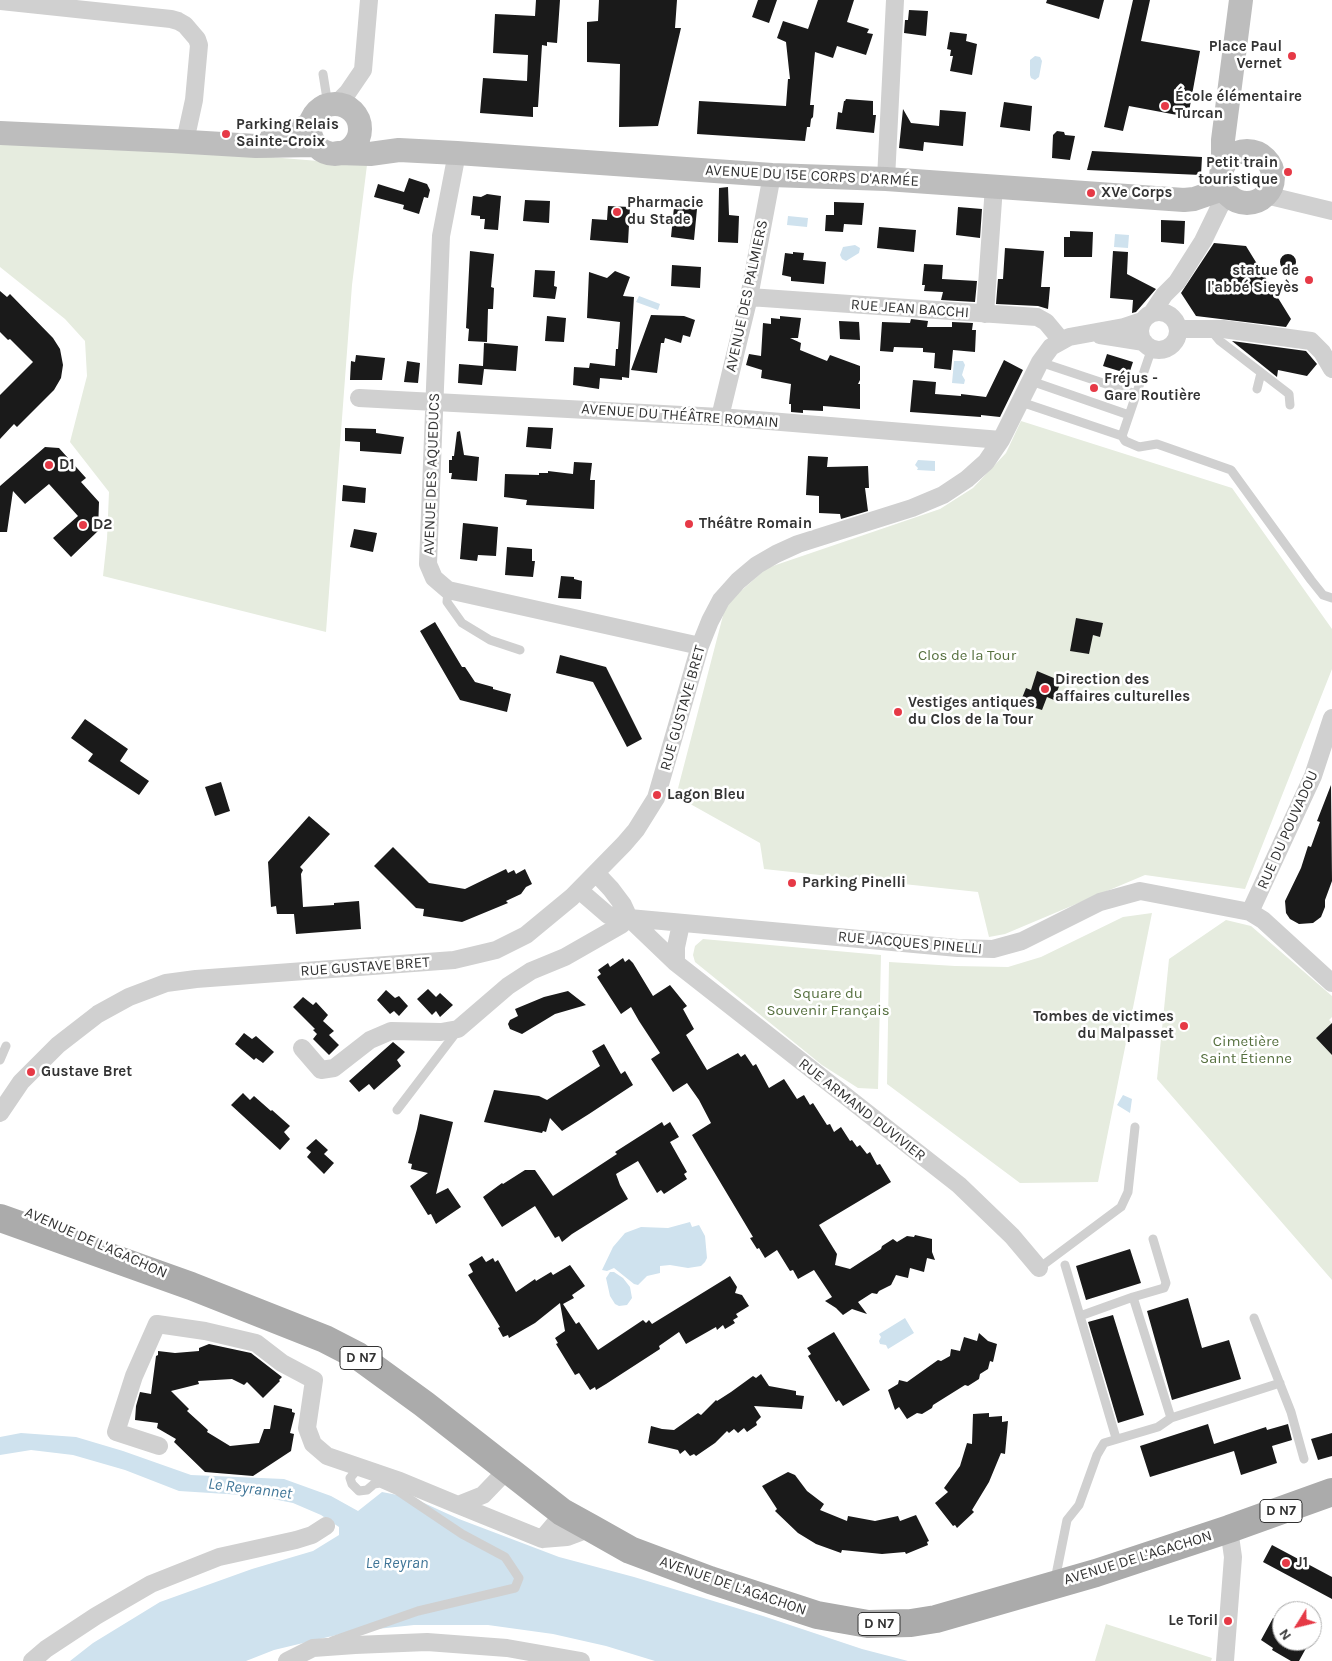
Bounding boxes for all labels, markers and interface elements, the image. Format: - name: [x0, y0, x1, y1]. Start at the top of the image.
- place label: Place Paul Vernet: [1209, 38, 1282, 73]
- marker: Place Paul Vernet: [1286, 50, 1298, 62]
- place label: École élémentaire Turcan: [1175, 88, 1302, 123]
- marker: École élémentaire Turcan: [1159, 100, 1171, 112]
- place label: Parking Relais Sainte-Croix: [236, 116, 339, 151]
- marker: Parking Relais Sainte-Croix: [220, 128, 232, 140]
- place label: Petit train touristique: [1198, 154, 1278, 189]
- street label: AVENUE DU 15E CORPS D'ARMÉE: [705, 161, 919, 191]
- marker: Petit train touristique: [1282, 166, 1294, 178]
- place label: XVe Corps: [1101, 184, 1172, 202]
- marker: XVe Corps: [1085, 187, 1097, 199]
- place label: Pharmacie du Stade: [627, 194, 704, 229]
- marker: Pharmacie du Stade: [611, 206, 623, 218]
- street label: AVENUE DES PALMIERS: [722, 218, 772, 374]
- place label: statue de l'abbé Sieyès: [1207, 262, 1299, 297]
- marker: statue de l'abbé Sieyès: [1303, 274, 1315, 286]
- street label: RUE JEAN BACCHI: [850, 296, 970, 322]
- place label: Fréjus - Gare Routière: [1104, 370, 1201, 405]
- marker: Fréjus - Gare Routière: [1088, 382, 1100, 394]
- street label: AVENUE DES AQUEDUCS: [420, 392, 444, 556]
- street label: AVENUE DU THÉÂTRE ROMAIN: [581, 400, 779, 432]
- place label: D1: [59, 456, 75, 474]
- marker: D1: [43, 459, 55, 471]
- place label: Théâtre Romain: [699, 515, 812, 533]
- place label: D2: [93, 516, 112, 534]
- marker: Théâtre Romain: [683, 518, 695, 530]
- marker: D2: [77, 519, 89, 531]
- street label: RUE GUSTAVE BRET: [657, 643, 709, 773]
- park label: Clos de la Tour: [918, 647, 1016, 665]
- place label: Direction des affaires culturelles: [1055, 671, 1190, 706]
- marker: Direction des affaires culturelles: [1039, 683, 1051, 695]
- place label: Vestiges antiques du Clos de la Tour: [908, 694, 1035, 729]
- marker: Vestiges antiques du Clos de la Tour: [892, 706, 904, 718]
- street label: RUE DU POUVADOU: [1254, 768, 1322, 892]
- place label: Lagon Bleu: [667, 786, 745, 804]
- marker: Lagon Bleu: [651, 789, 663, 801]
- place label: Parking Pinelli: [802, 874, 906, 892]
- marker: Parking Pinelli: [786, 877, 798, 889]
- street label: RUE JACQUES PINELLI: [837, 928, 983, 958]
- street label: RUE GUSTAVE BRET: [300, 954, 430, 980]
- park label: Square du Souvenir Français: [766, 985, 890, 1020]
- place label: Tombes de victimes du Malpasset: [1033, 1008, 1174, 1043]
- marker: Tombes de victimes du Malpasset: [1178, 1020, 1190, 1032]
- park label: Cimetière Saint Étienne: [1200, 1033, 1292, 1068]
- street label: RUE ARMAND DUVIVIER: [795, 1055, 929, 1165]
- place label: Gustave Bret: [41, 1063, 132, 1081]
- marker: Gustave Bret: [25, 1066, 37, 1078]
- street label: AVENUE DE L'AGACHON: [22, 1203, 170, 1283]
- road number: D N7: [340, 1346, 382, 1370]
- water label: Le Reyrannet: [207, 1474, 293, 1504]
- road number: D N7: [1260, 1500, 1302, 1522]
- street label: AVENUE DE L'AGACHON: [1062, 1527, 1214, 1589]
- street label: AVENUE DE L'AGACHON: [657, 1552, 809, 1620]
- water label: Le Reyran: [365, 1553, 429, 1573]
- place label: J1: [1296, 1554, 1308, 1572]
- marker: J1: [1280, 1557, 1292, 1569]
- north arrow: [1272, 1601, 1322, 1651]
- road number: D N7: [858, 1612, 900, 1636]
- place label: Le Toril: [1168, 1612, 1218, 1630]
- marker: Le Toril: [1222, 1615, 1234, 1627]
- text: N: [1275, 1625, 1295, 1644]

